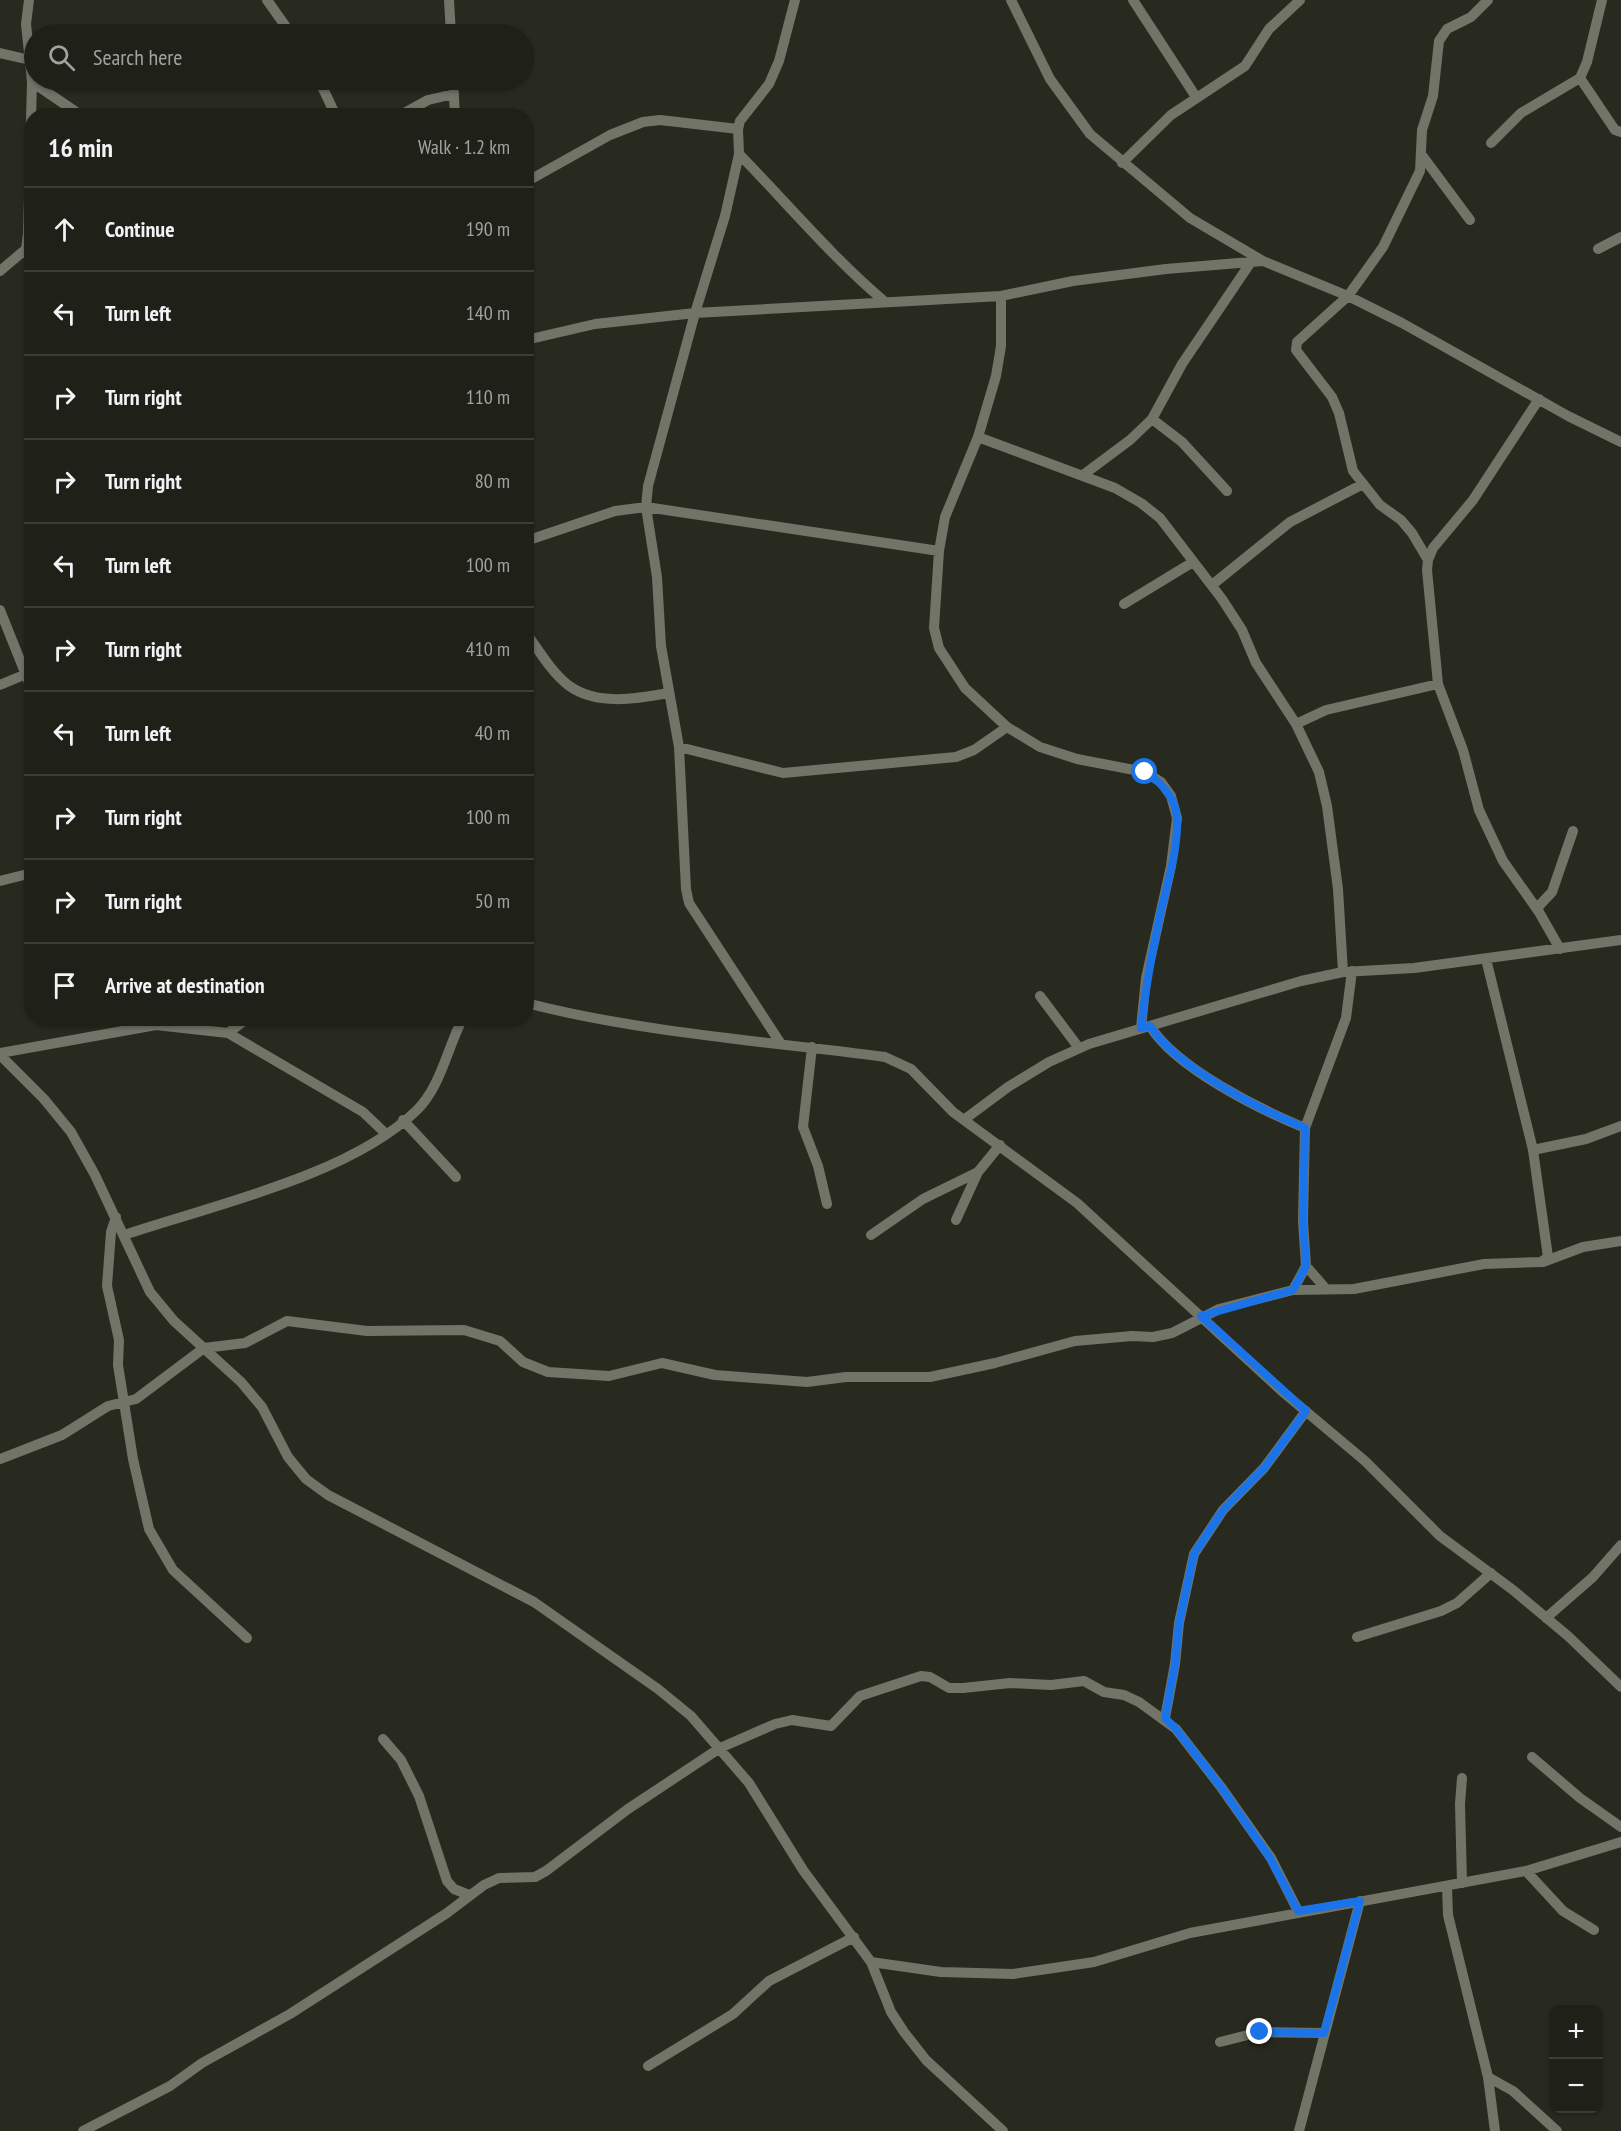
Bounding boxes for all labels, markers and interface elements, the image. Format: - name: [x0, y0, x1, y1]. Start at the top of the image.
- search box: [24, 24, 534, 90]
- icon: search: [45, 41, 78, 74]
- text: Search here: [93, 43, 182, 71]
- text: 16 min: [48, 131, 113, 164]
- text: Walk · 1.2 km: [418, 134, 510, 160]
- icon: ahead: [48, 213, 81, 246]
- text: Continue: [105, 215, 175, 243]
- text: 190 m: [466, 216, 510, 242]
- icon: left: [48, 297, 81, 330]
- text: Turn left: [105, 299, 171, 327]
- text: 140 m: [466, 300, 510, 326]
- icon: right: [48, 381, 81, 414]
- text: Turn right: [105, 383, 182, 411]
- text: 110 m: [466, 384, 510, 410]
- icon: right: [48, 465, 81, 498]
- text: Turn right: [105, 467, 182, 495]
- text: 80 m: [475, 468, 510, 494]
- icon: left: [48, 549, 81, 582]
- text: Turn left: [105, 551, 171, 579]
- text: 100 m: [466, 552, 510, 578]
- icon: right: [48, 633, 81, 666]
- text: Turn right: [105, 635, 182, 663]
- text: 410 m: [466, 636, 510, 662]
- icon: left: [48, 717, 81, 750]
- text: Turn left: [105, 719, 171, 747]
- text: 40 m: [475, 720, 510, 746]
- route start: [1131, 758, 1157, 784]
- icon: right: [48, 801, 81, 834]
- text: Turn right: [105, 803, 182, 831]
- text: 100 m: [466, 804, 510, 830]
- icon: right: [48, 885, 81, 918]
- text: Turn right: [105, 887, 182, 915]
- text: 50 m: [475, 888, 510, 914]
- icon: arrive: [48, 969, 81, 1002]
- text: Arrive at destination: [105, 971, 265, 999]
- map controls: [1549, 2005, 1603, 2113]
- button: +: [1549, 2005, 1603, 2059]
- route end: [1246, 2018, 1272, 2044]
- button: −: [1549, 2059, 1603, 2113]

